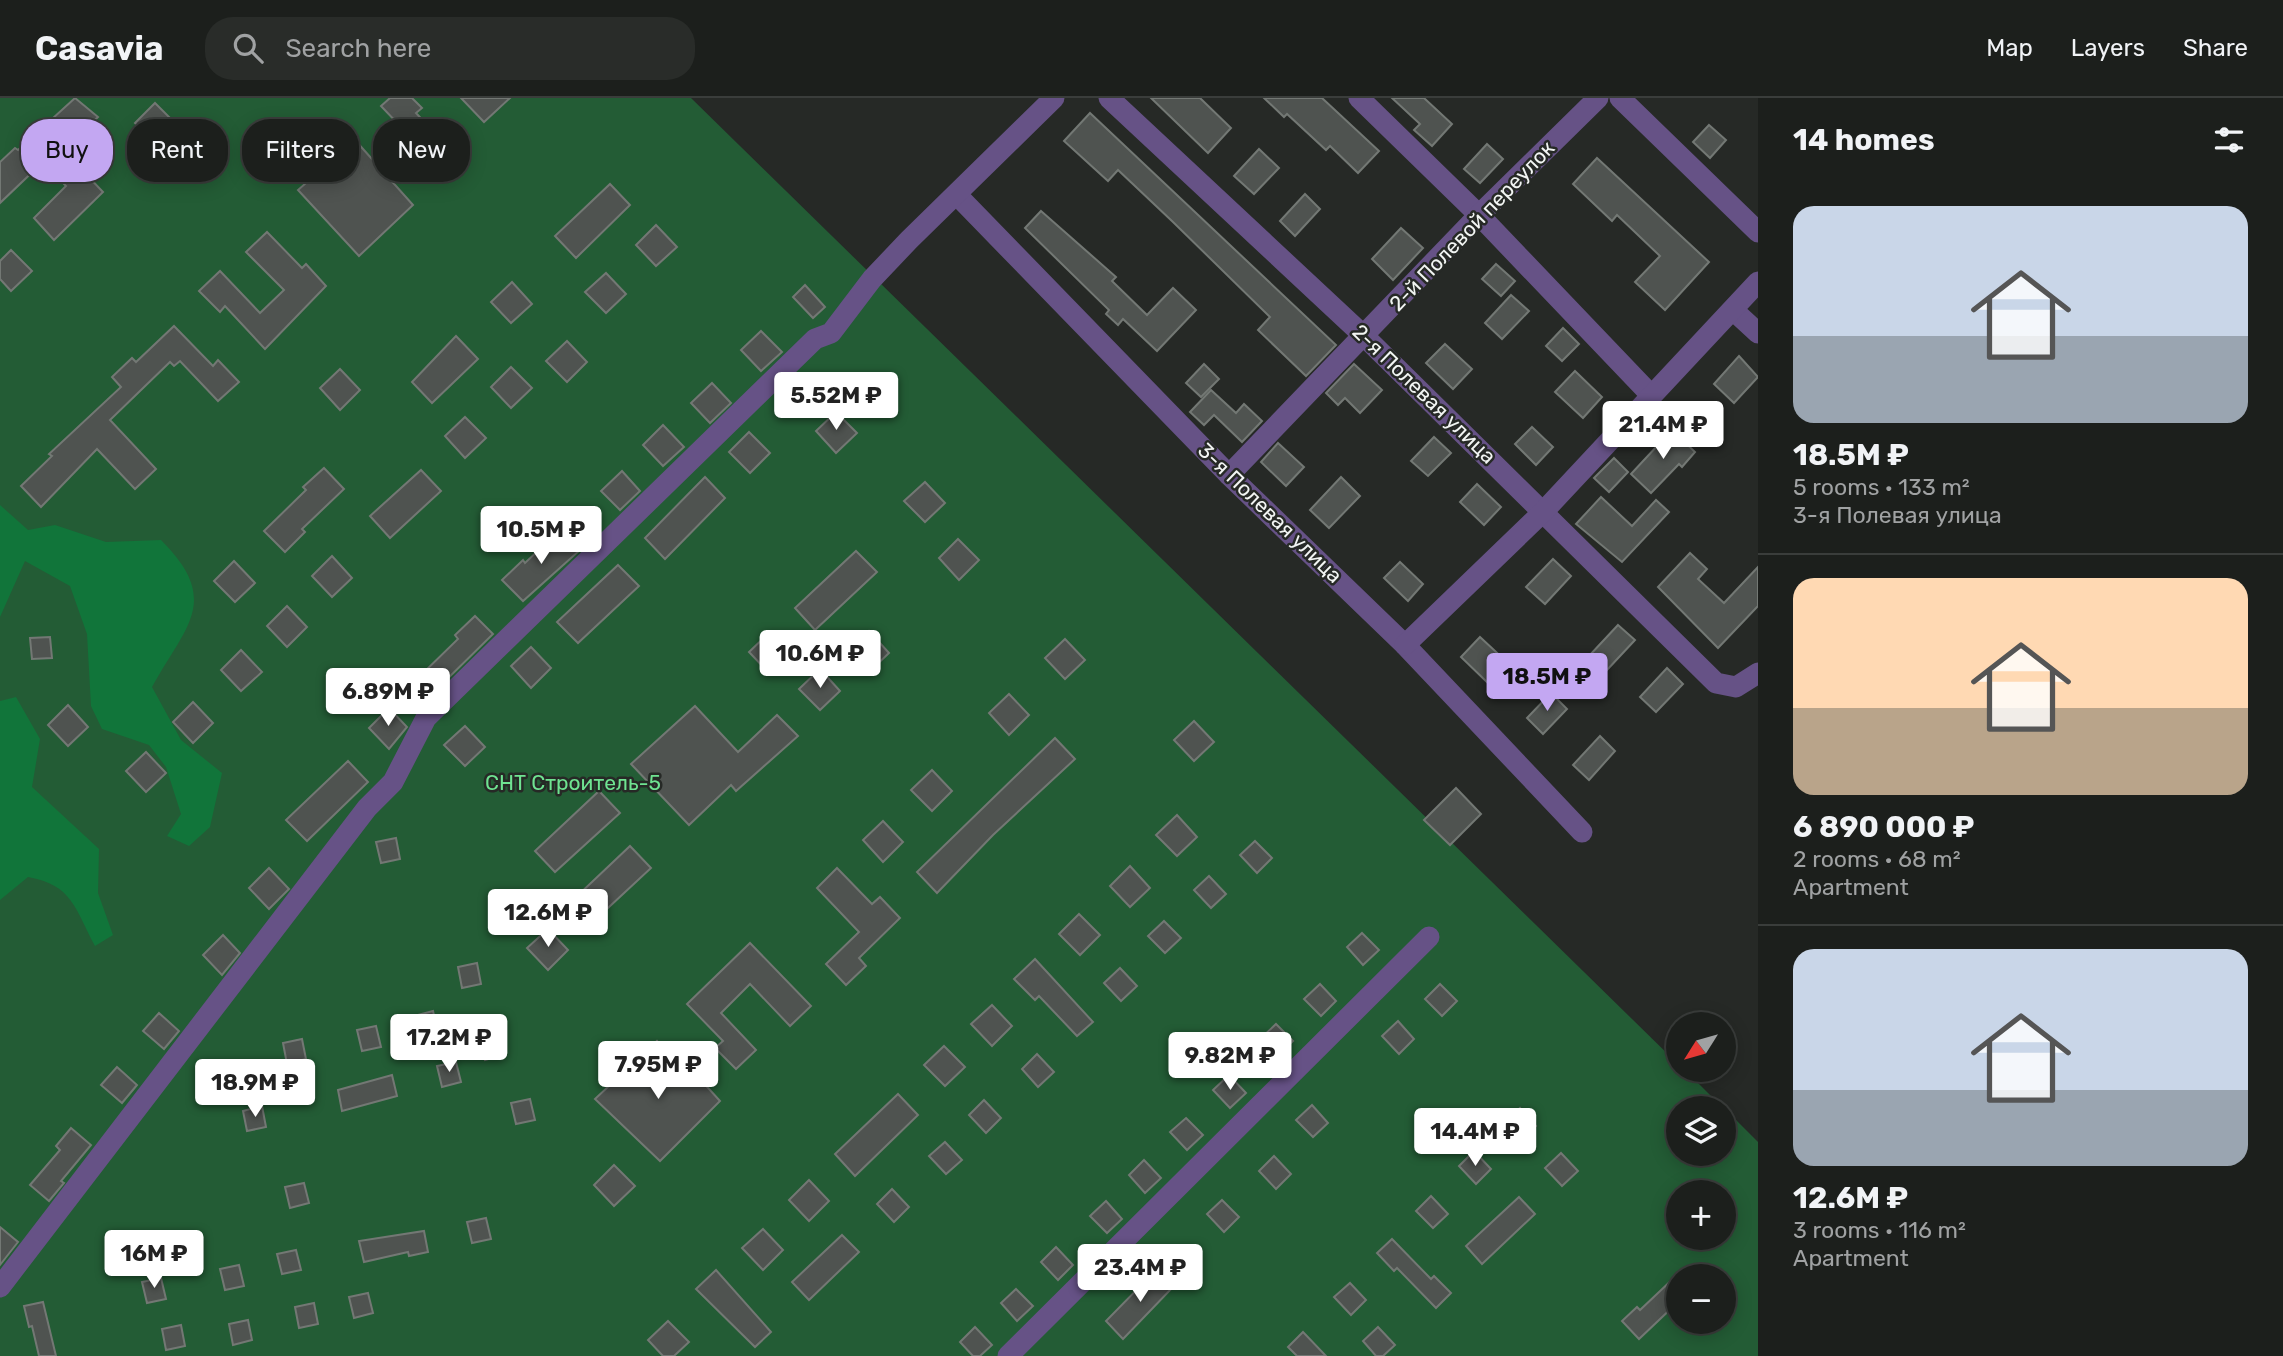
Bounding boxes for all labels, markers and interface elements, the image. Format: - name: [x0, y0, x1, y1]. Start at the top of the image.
- search box: [205, 17, 695, 80]
- text: Casavia: [35, 29, 163, 68]
- icon: search: [229, 29, 267, 67]
- text: Search here: [285, 33, 431, 64]
- text: Map: [1986, 34, 2033, 62]
- text: Layers: [2071, 34, 2145, 62]
- text: Share: [2183, 34, 2248, 62]
- chip: Buy: [21, 119, 113, 182]
- chip: Rent: [127, 119, 228, 182]
- chip: Filters: [242, 119, 359, 182]
- chip: New: [373, 119, 470, 182]
- icon: filters: [2210, 121, 2248, 159]
- text: 14 homes: [1793, 122, 1935, 158]
- street label: 2-й Полевой переулок: [1384, 135, 1559, 316]
- icon: home: [1958, 252, 2084, 378]
- street label: 2-я Полевая улица: [1347, 319, 1501, 469]
- pin: 5.52M ₽: [771, 372, 901, 432]
- text: 5.52M ₽: [790, 381, 882, 409]
- pin: 21.4M ₽: [1598, 402, 1728, 461]
- text: 21.4M ₽: [1619, 410, 1707, 438]
- street label: 3-я Полевая улица: [1193, 437, 1348, 588]
- text: 18.5M ₽: [1793, 437, 1909, 473]
- text: 5 rooms · 133 m²: [1793, 473, 1970, 501]
- text: 3-я Полевая улица: [1793, 501, 2002, 529]
- pin: 10.5M ₽: [476, 506, 606, 566]
- text: 10.5M ₽: [497, 515, 585, 543]
- icon: home: [1958, 624, 2084, 750]
- pin: 10.6M ₽: [755, 630, 885, 690]
- text: 10.6M ₽: [776, 639, 864, 667]
- pin: 18.5M ₽: [1482, 654, 1612, 713]
- text: 18.5M ₽: [1503, 662, 1591, 690]
- pin: 6.89M ₽: [323, 668, 453, 728]
- text: 6.89M ₽: [342, 677, 434, 705]
- park label: СНТ Строитель-5: [485, 770, 661, 795]
- text: 6 890 000 ₽: [1793, 809, 1974, 845]
- text: 2 rooms · 68 m²: [1793, 845, 1961, 873]
- text: Apartment: [1793, 873, 1909, 901]
- pin: 12.6M ₽: [483, 890, 613, 949]
- text: 12.6M ₽: [504, 898, 592, 926]
- icon: home: [1958, 995, 2084, 1121]
- north arrow: [1666, 1012, 1736, 1082]
- map controls: [1666, 1012, 1736, 1334]
- pin: 17.2M ₽: [384, 1014, 514, 1074]
- text: 17.2M ₽: [406, 1023, 492, 1051]
- pin: 9.82M ₽: [1165, 1032, 1295, 1092]
- text: 9.82M ₽: [1184, 1041, 1276, 1069]
- pin: 7.95M ₽: [593, 1042, 723, 1101]
- text: 7.95M ₽: [614, 1050, 702, 1078]
- pin: 18.9M ₽: [190, 1060, 320, 1119]
- text: 18.9M ₽: [211, 1068, 299, 1096]
- button: layers: [1666, 1096, 1736, 1166]
- pin: 14.4M ₽: [1410, 1108, 1540, 1168]
- text: 14.4M ₽: [1430, 1117, 1520, 1145]
- button: +: [1666, 1180, 1736, 1250]
- text: 12.6M ₽: [1793, 1180, 1908, 1216]
- text: 3 rooms · 116 m²: [1793, 1216, 1966, 1244]
- pin: 16M ₽: [105, 1230, 203, 1290]
- text: 16M ₽: [121, 1239, 187, 1267]
- pin: 23.4M ₽: [1075, 1244, 1205, 1304]
- text: Apartment: [1793, 1244, 1909, 1272]
- text: 23.4M ₽: [1094, 1253, 1186, 1281]
- button: −: [1666, 1264, 1736, 1334]

